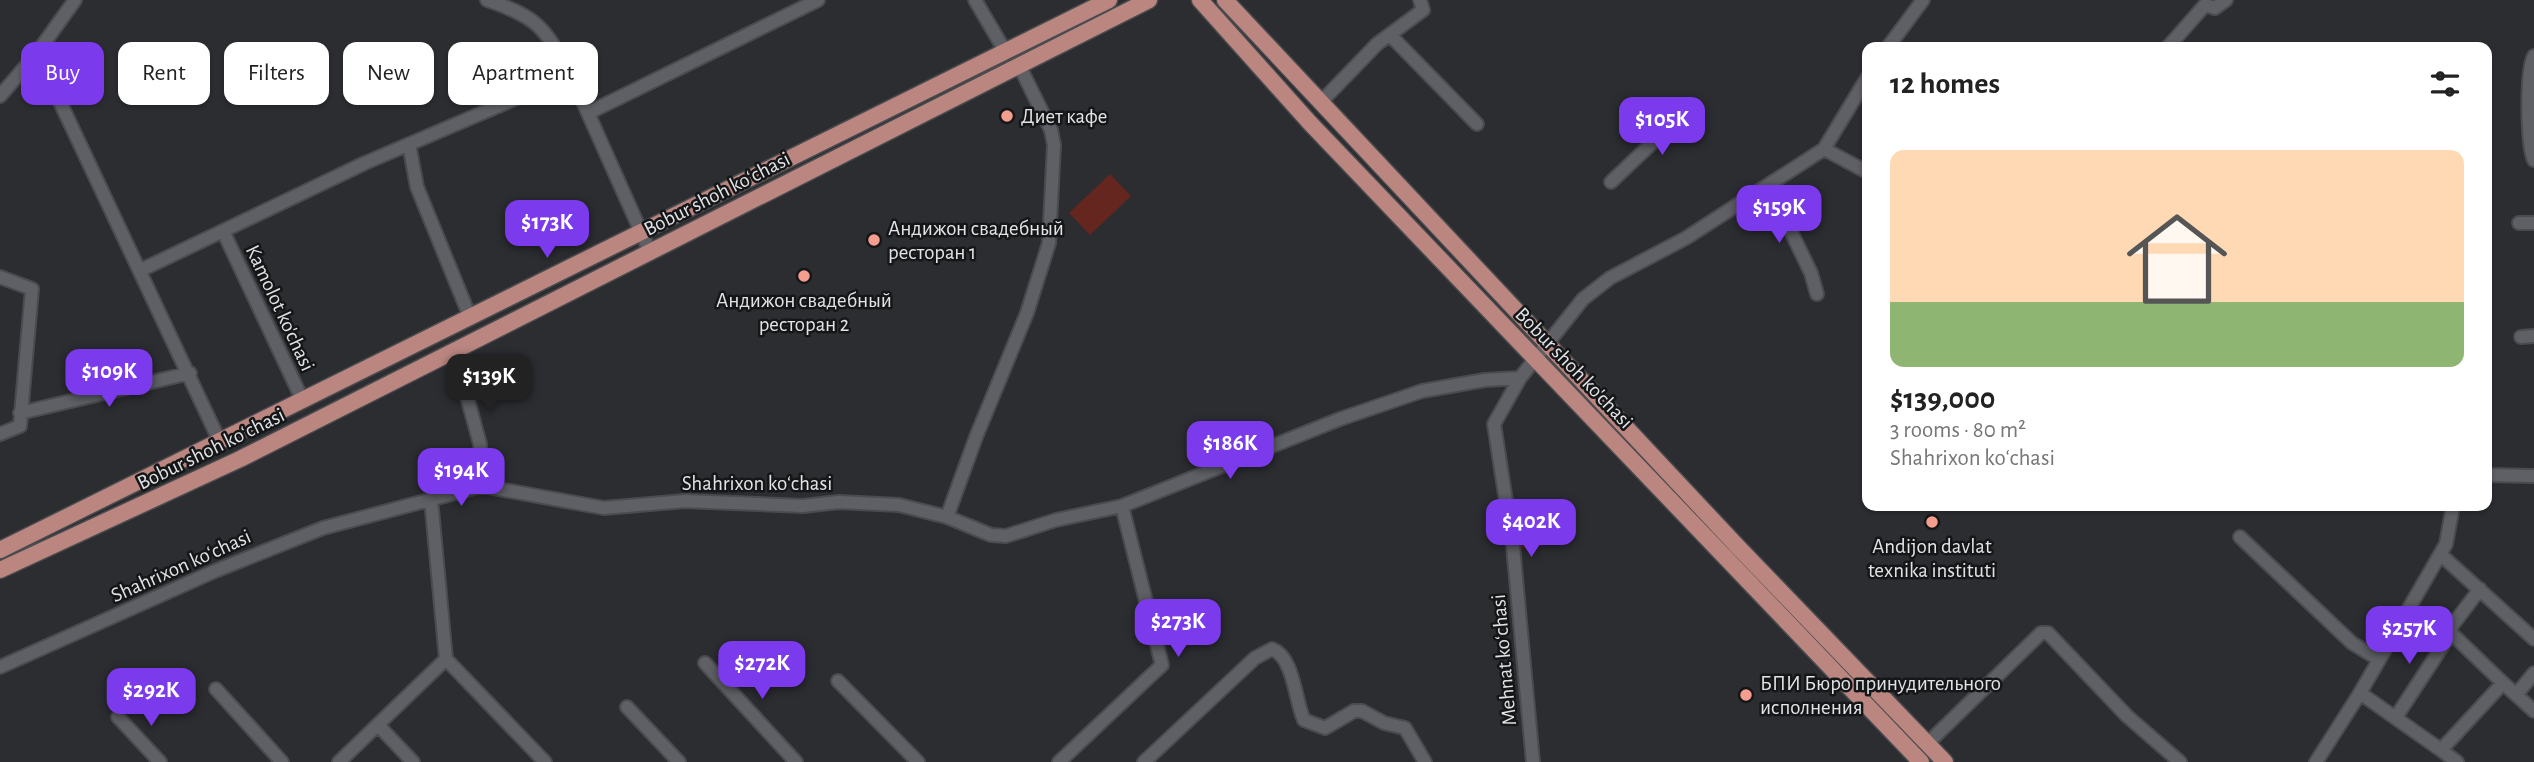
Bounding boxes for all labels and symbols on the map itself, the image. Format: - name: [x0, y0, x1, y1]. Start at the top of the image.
- pin: $105K: [1613, 97, 1711, 157]
- place label: Диет кафе: [1021, 106, 1107, 127]
- marker: Диет кафе: [999, 108, 1015, 124]
- street label: Bobur shoh koʻchasi: [641, 148, 793, 240]
- pin: $159K: [1730, 186, 1828, 245]
- pin: $173K: [498, 201, 596, 260]
- place label: Андижон свадебный ресторан 1: [888, 218, 1064, 263]
- marker: Андижон свадебный ресторан 1: [866, 232, 882, 248]
- street label: Kamolot ko'chasi: [242, 242, 318, 374]
- marker: Андижон свадебный ресторан 2: [796, 268, 812, 284]
- place label: Андижон свадебный ресторан 2: [716, 290, 892, 335]
- street label: Bobur shoh ko'chasi: [1511, 304, 1637, 432]
- pin: $109K: [60, 350, 158, 409]
- pin: $139K: [440, 354, 538, 414]
- street label: Bobur shoh koʻchasi: [134, 404, 288, 494]
- pin: $186K: [1181, 421, 1279, 481]
- pin: $194K: [412, 448, 510, 508]
- street label: Shahrixon koʻchasi: [682, 473, 832, 494]
- pin: $402K: [1482, 500, 1580, 559]
- marker: Andijon davlat texnika instituti: [1924, 514, 1940, 530]
- street label: Shahrixon koʻchasi: [108, 526, 254, 606]
- place label: Andijon davlat texnika instituti: [1868, 536, 1996, 581]
- street label: Mehnat koʻchasi: [1488, 593, 1520, 727]
- pin: $273K: [1129, 600, 1227, 659]
- pin: $257K: [2360, 606, 2458, 666]
- pin: $272K: [713, 642, 811, 701]
- pin: $292K: [102, 668, 200, 728]
- place label: БПИ Бюро принудительного исполнения: [1760, 673, 2001, 718]
- marker: БПИ Бюро принудительного исполнения: [1738, 687, 1754, 703]

